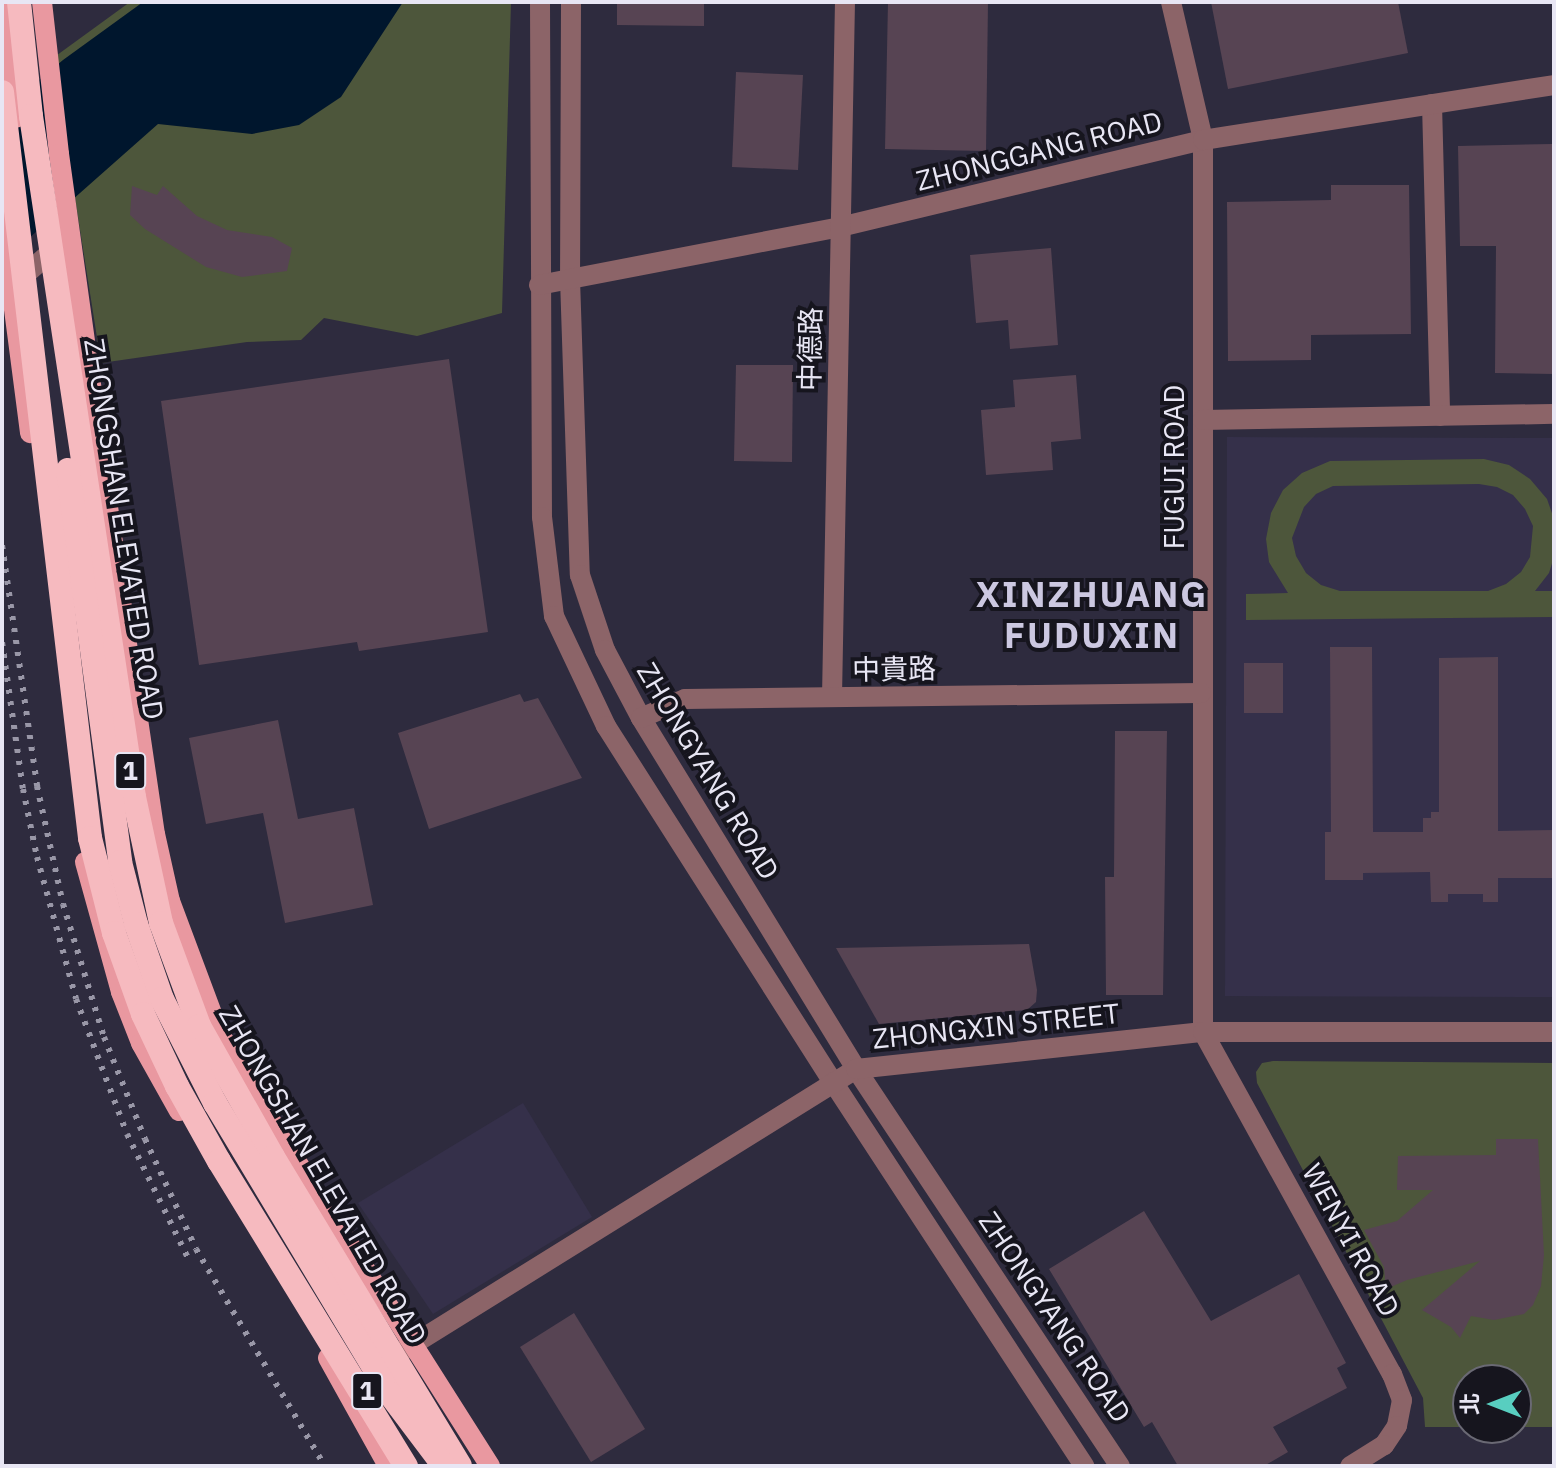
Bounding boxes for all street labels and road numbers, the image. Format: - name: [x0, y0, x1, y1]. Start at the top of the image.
- street label: ZHONGGANG ROAD: [913, 104, 1165, 198]
- street label: 中德路: [792, 307, 828, 391]
- street label: ZHONGSHAN ELEVATED ROAD: [77, 336, 171, 722]
- street label: FUGUI ROAD: [1157, 385, 1191, 549]
- street label: 中貴路: [852, 651, 936, 687]
- street label: ZHONGYANG ROAD: [630, 657, 786, 885]
- road number: 1: [114, 749, 146, 793]
- street label: ZHONGXIN STREET: [871, 996, 1121, 1056]
- street label: ZHONGSHAN ELEVATED ROAD: [212, 1000, 434, 1350]
- street label: WENYI ROAD: [1295, 1158, 1407, 1322]
- street label: ZHONGYANG ROAD: [972, 1205, 1138, 1429]
- road number: 1: [351, 1369, 383, 1413]

